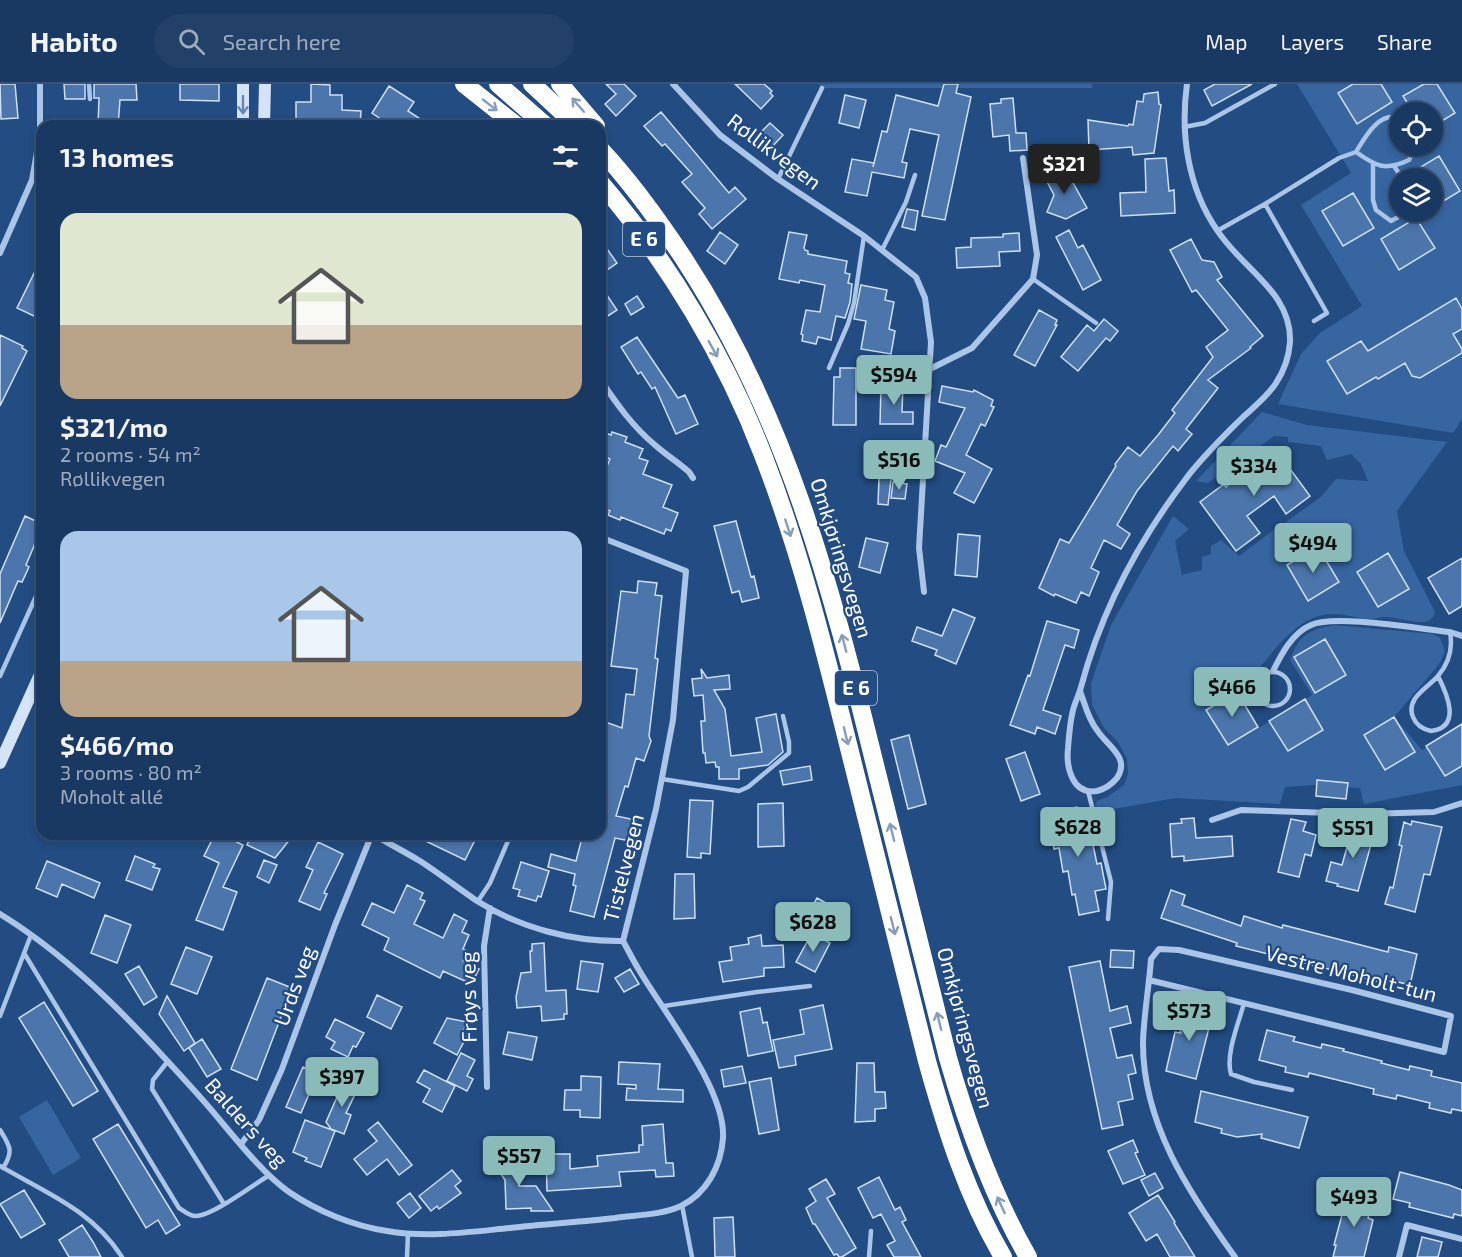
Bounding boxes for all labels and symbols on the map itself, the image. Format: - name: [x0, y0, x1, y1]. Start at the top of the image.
- one-way arrow: [237, 95, 249, 114]
- one-way arrow: [571, 98, 585, 113]
- one-way arrow: [482, 99, 498, 112]
- street label: Røllikvegen: [723, 108, 827, 194]
- pin: $321: [1028, 144, 1100, 195]
- road number: E 6: [623, 222, 665, 256]
- one-way arrow: [707, 340, 719, 357]
- pin: $594: [858, 355, 930, 406]
- pin: $516: [863, 440, 935, 491]
- pin: $334: [1218, 446, 1290, 497]
- street label: Omkjøringsvegen: [805, 475, 879, 641]
- one-way arrow: [784, 518, 795, 537]
- pin: $494: [1277, 523, 1349, 574]
- one-way arrow: [838, 634, 850, 653]
- pin: $466: [1196, 667, 1268, 718]
- road number: E 6: [835, 671, 877, 705]
- one-way arrow: [840, 727, 852, 746]
- pin: $628: [1042, 807, 1114, 858]
- pin: $551: [1317, 808, 1389, 859]
- street label: Tistelvegen: [597, 811, 648, 924]
- one-way arrow: [885, 823, 897, 842]
- pin: $628: [777, 902, 849, 953]
- one-way arrow: [887, 916, 899, 935]
- street label: Vestre Moholt-tun: [1263, 939, 1440, 1006]
- street label: Urds veg: [268, 942, 320, 1029]
- street label: Omkjøringsvegen: [932, 944, 1000, 1111]
- street label: Frøys veg: [454, 951, 481, 1043]
- pin: $573: [1153, 991, 1225, 1042]
- one-way arrow: [933, 1012, 945, 1031]
- pin: $397: [306, 1057, 378, 1108]
- street label: Balders veg: [201, 1072, 294, 1172]
- pin: $557: [483, 1136, 555, 1187]
- pin: $493: [1318, 1177, 1390, 1228]
- one-way arrow: [994, 1197, 1006, 1215]

